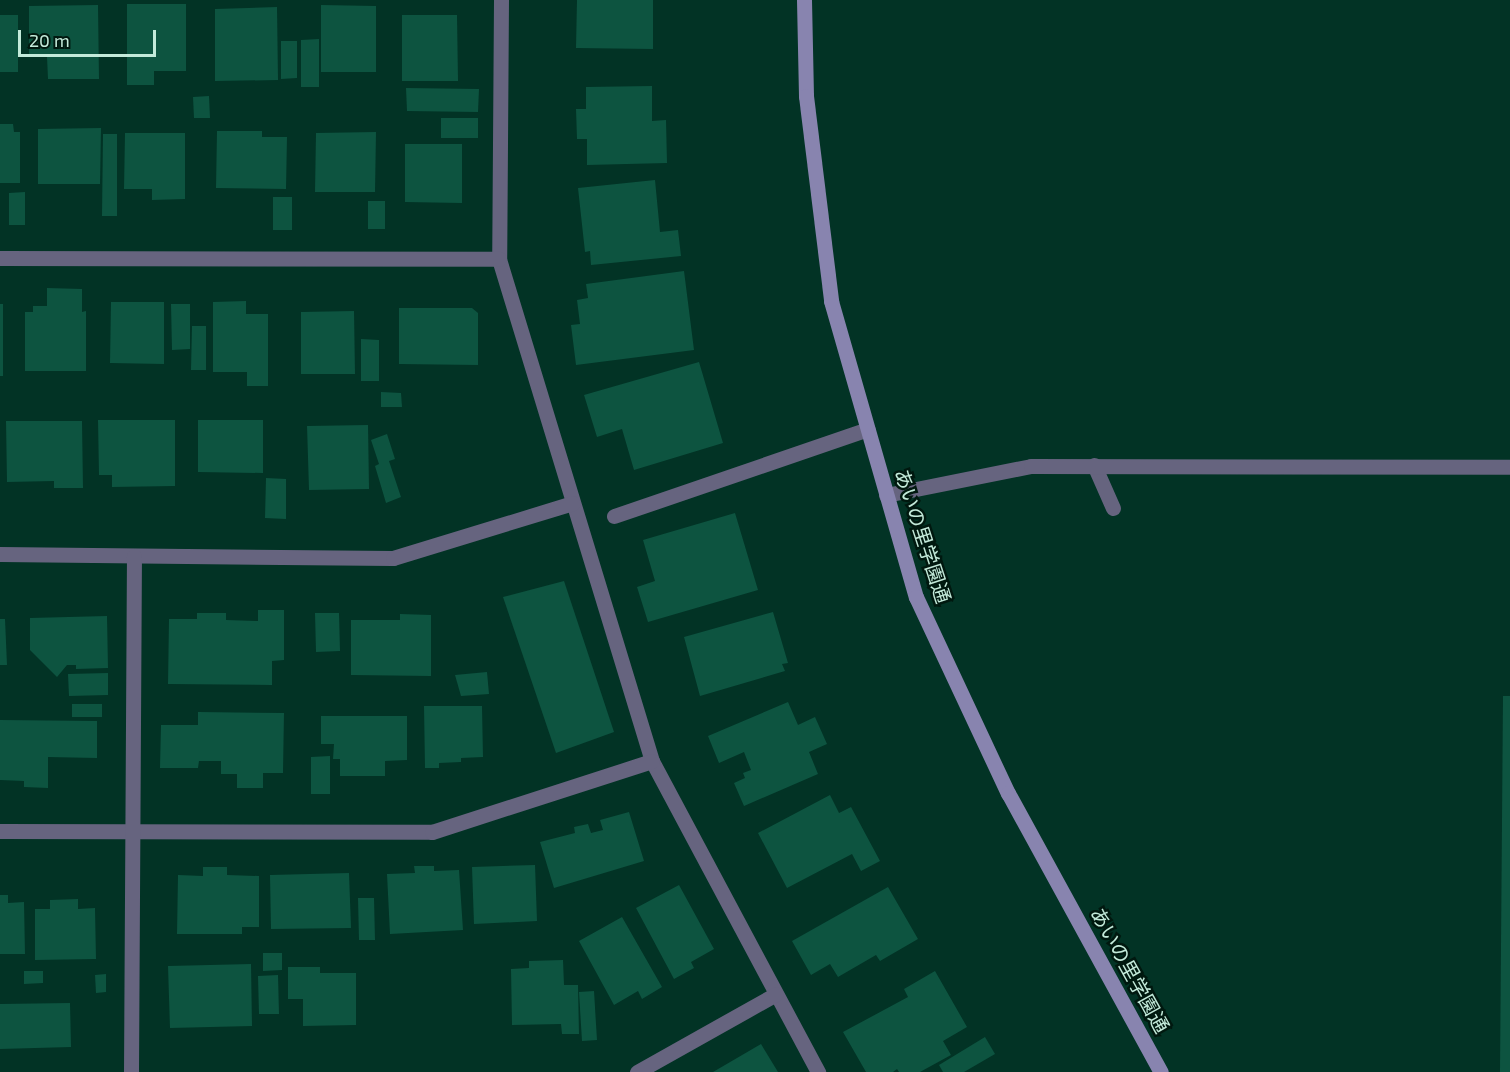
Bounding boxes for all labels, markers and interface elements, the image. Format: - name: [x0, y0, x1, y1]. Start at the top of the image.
- scale bar: [21, 18, 159, 56]
- text: 20 m: [29, 29, 70, 51]
- street label: あいの里学園通: [890, 466, 956, 606]
- street label: あいの里学園通: [1086, 903, 1174, 1037]

